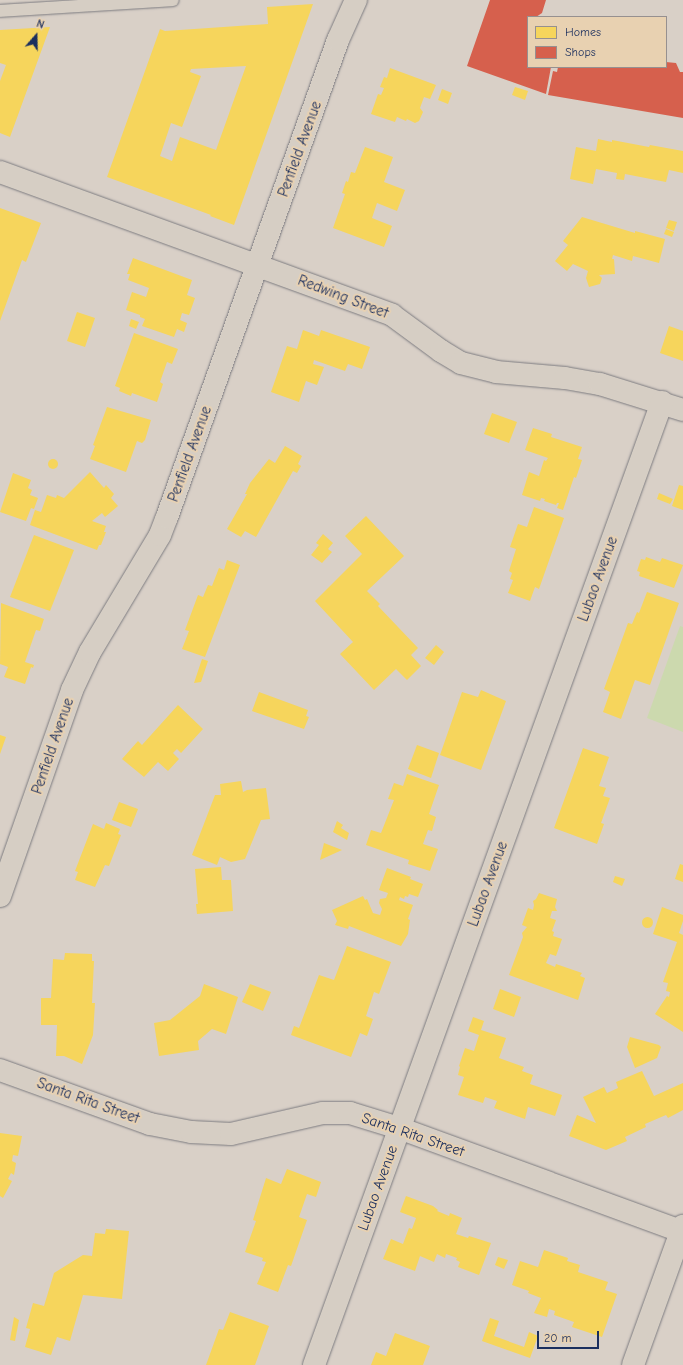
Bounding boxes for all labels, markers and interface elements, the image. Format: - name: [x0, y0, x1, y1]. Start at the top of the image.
- north arrow: [16, 16, 56, 56]
- legend: [527, 16, 667, 68]
- text: N: [35, 17, 46, 32]
- text: Homes: [565, 25, 601, 39]
- text: Shops: [565, 45, 596, 59]
- street label: Penfield Avenue: [274, 99, 326, 199]
- street label: Redwing Street: [295, 272, 391, 322]
- street label: Penfield Avenue: [164, 404, 216, 504]
- street label: Lubao Avenue: [574, 534, 622, 624]
- street label: Penfield Avenue: [28, 696, 78, 796]
- street label: Lubao Avenue: [464, 839, 512, 929]
- street label: Santa Rita Street: [34, 1074, 142, 1128]
- street label: Santa Rita Street: [359, 1109, 467, 1161]
- street label: Lubao Avenue: [354, 1143, 402, 1233]
- scale bar: [539, 1323, 601, 1349]
- text: 20 m: [544, 1331, 572, 1345]

